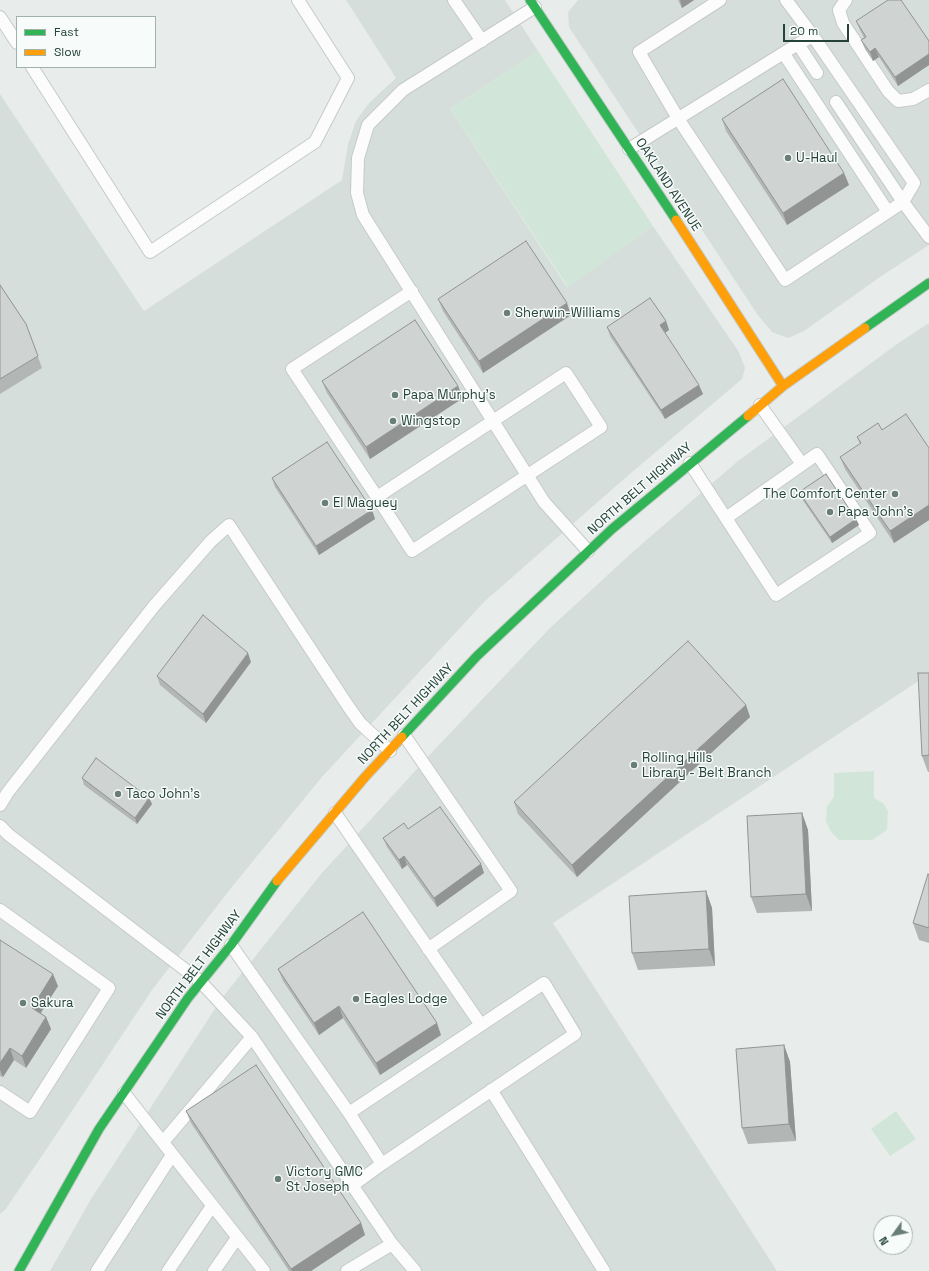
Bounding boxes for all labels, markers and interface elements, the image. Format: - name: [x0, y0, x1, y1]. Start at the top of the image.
- legend: [16, 16, 156, 68]
- scale bar: [785, 16, 851, 42]
- text: 20 m: [790, 23, 818, 39]
- text: Fast: [54, 24, 79, 40]
- text: Slow: [54, 44, 81, 60]
- street label: OAKLAND AVENUE: [632, 135, 704, 235]
- place label: U-Haul: [796, 150, 838, 166]
- marker: U-Haul: [783, 153, 793, 163]
- place label: Sherwin-Williams: [515, 305, 620, 321]
- marker: Sherwin-Williams: [502, 308, 512, 318]
- place label: Papa Murphy's: [403, 387, 496, 403]
- marker: Papa Murphy's: [390, 390, 400, 400]
- place label: Wingstop: [401, 413, 461, 429]
- marker: Wingstop: [388, 416, 398, 426]
- street label: NORTH BELT HIGHWAY: [585, 440, 695, 538]
- place label: The Comfort Center: [763, 486, 887, 502]
- marker: The Comfort Center: [890, 489, 900, 499]
- place label: El Maguey: [333, 495, 397, 511]
- marker: El Maguey: [320, 498, 330, 508]
- place label: Papa John's: [838, 504, 913, 520]
- marker: Papa John's: [825, 507, 835, 517]
- street label: NORTH BELT HIGHWAY: [355, 660, 457, 768]
- place label: Rolling Hills Library - Belt Branch: [642, 750, 772, 781]
- marker: Rolling Hills Library - Belt Branch: [629, 760, 639, 770]
- place label: Taco John's: [126, 786, 200, 802]
- marker: Taco John's: [113, 789, 123, 799]
- street label: NORTH BELT HIGHWAY: [153, 907, 245, 1023]
- place label: Eagles Lodge: [364, 991, 448, 1007]
- marker: Eagles Lodge: [351, 994, 361, 1004]
- place label: Sakura: [31, 995, 74, 1011]
- marker: Sakura: [18, 998, 28, 1008]
- place label: Victory GMC St Joseph: [286, 1164, 363, 1195]
- marker: Victory GMC St Joseph: [273, 1174, 283, 1184]
- north arrow: [873, 1215, 913, 1255]
- text: N: [876, 1234, 892, 1248]

